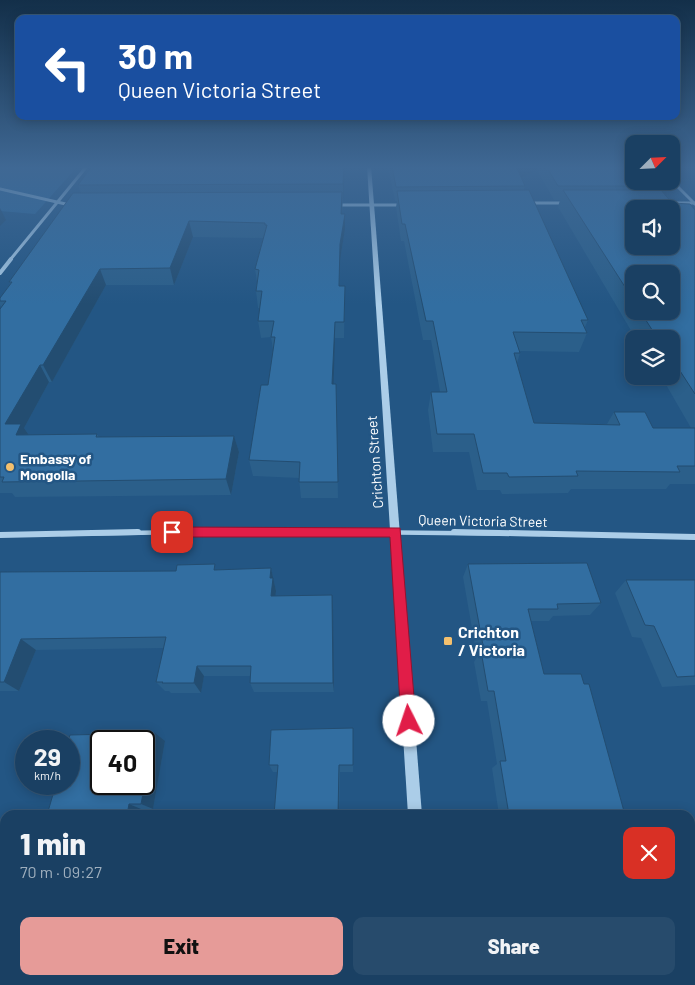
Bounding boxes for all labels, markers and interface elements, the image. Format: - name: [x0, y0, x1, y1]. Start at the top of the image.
- text: 30 m: [118, 34, 193, 76]
- icon: left: [35, 35, 100, 100]
- text: Queen Victoria Street: [118, 76, 321, 102]
- north arrow: [625, 135, 680, 190]
- map controls: [625, 135, 680, 385]
- button: sound: [625, 200, 680, 255]
- button: search: [625, 265, 680, 320]
- button: layers: [625, 330, 680, 385]
- street label: Crichton Street: [363, 415, 386, 509]
- place label: Embassy of Mongolia: [20, 450, 92, 483]
- marker: Embassy of Mongolia: [4, 461, 16, 473]
- pin: [151, 511, 193, 553]
- street label: Queen Victoria Street: [418, 511, 548, 530]
- icon: arrive: [158, 518, 186, 546]
- place label: Crichton / Victoria: [458, 622, 525, 659]
- marker: Crichton / Victoria: [442, 635, 454, 647]
- position arrow: [382, 694, 434, 746]
- speed limit sign: 40: [90, 730, 155, 795]
- text: 29: [34, 741, 61, 771]
- text: km/h: [34, 768, 61, 782]
- text: 1 min: [20, 825, 86, 861]
- button: close: [623, 827, 675, 879]
- text: 70 m · 09:27: [20, 862, 102, 881]
- button: Exit: [20, 917, 343, 975]
- button: Share: [353, 917, 675, 975]

